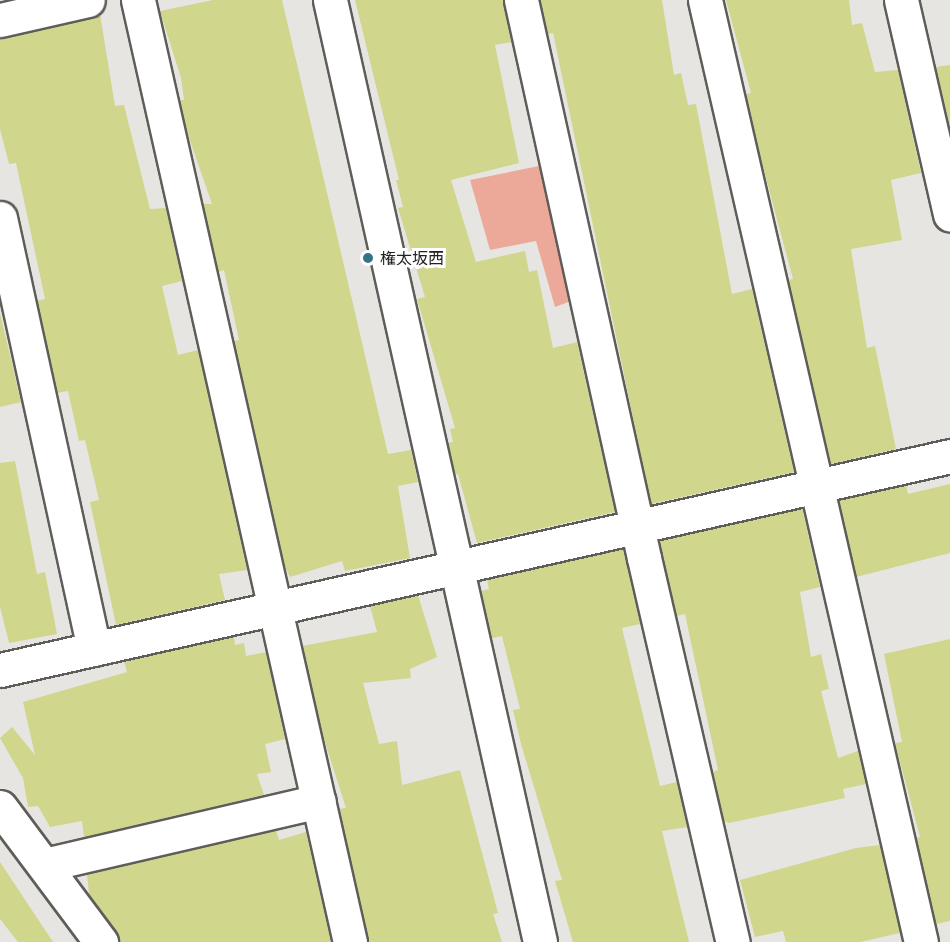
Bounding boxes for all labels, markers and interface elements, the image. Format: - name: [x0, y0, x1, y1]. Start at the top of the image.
- place label: 権太坂西: [380, 248, 444, 268]
- marker: 権太坂西: [361, 251, 375, 265]

